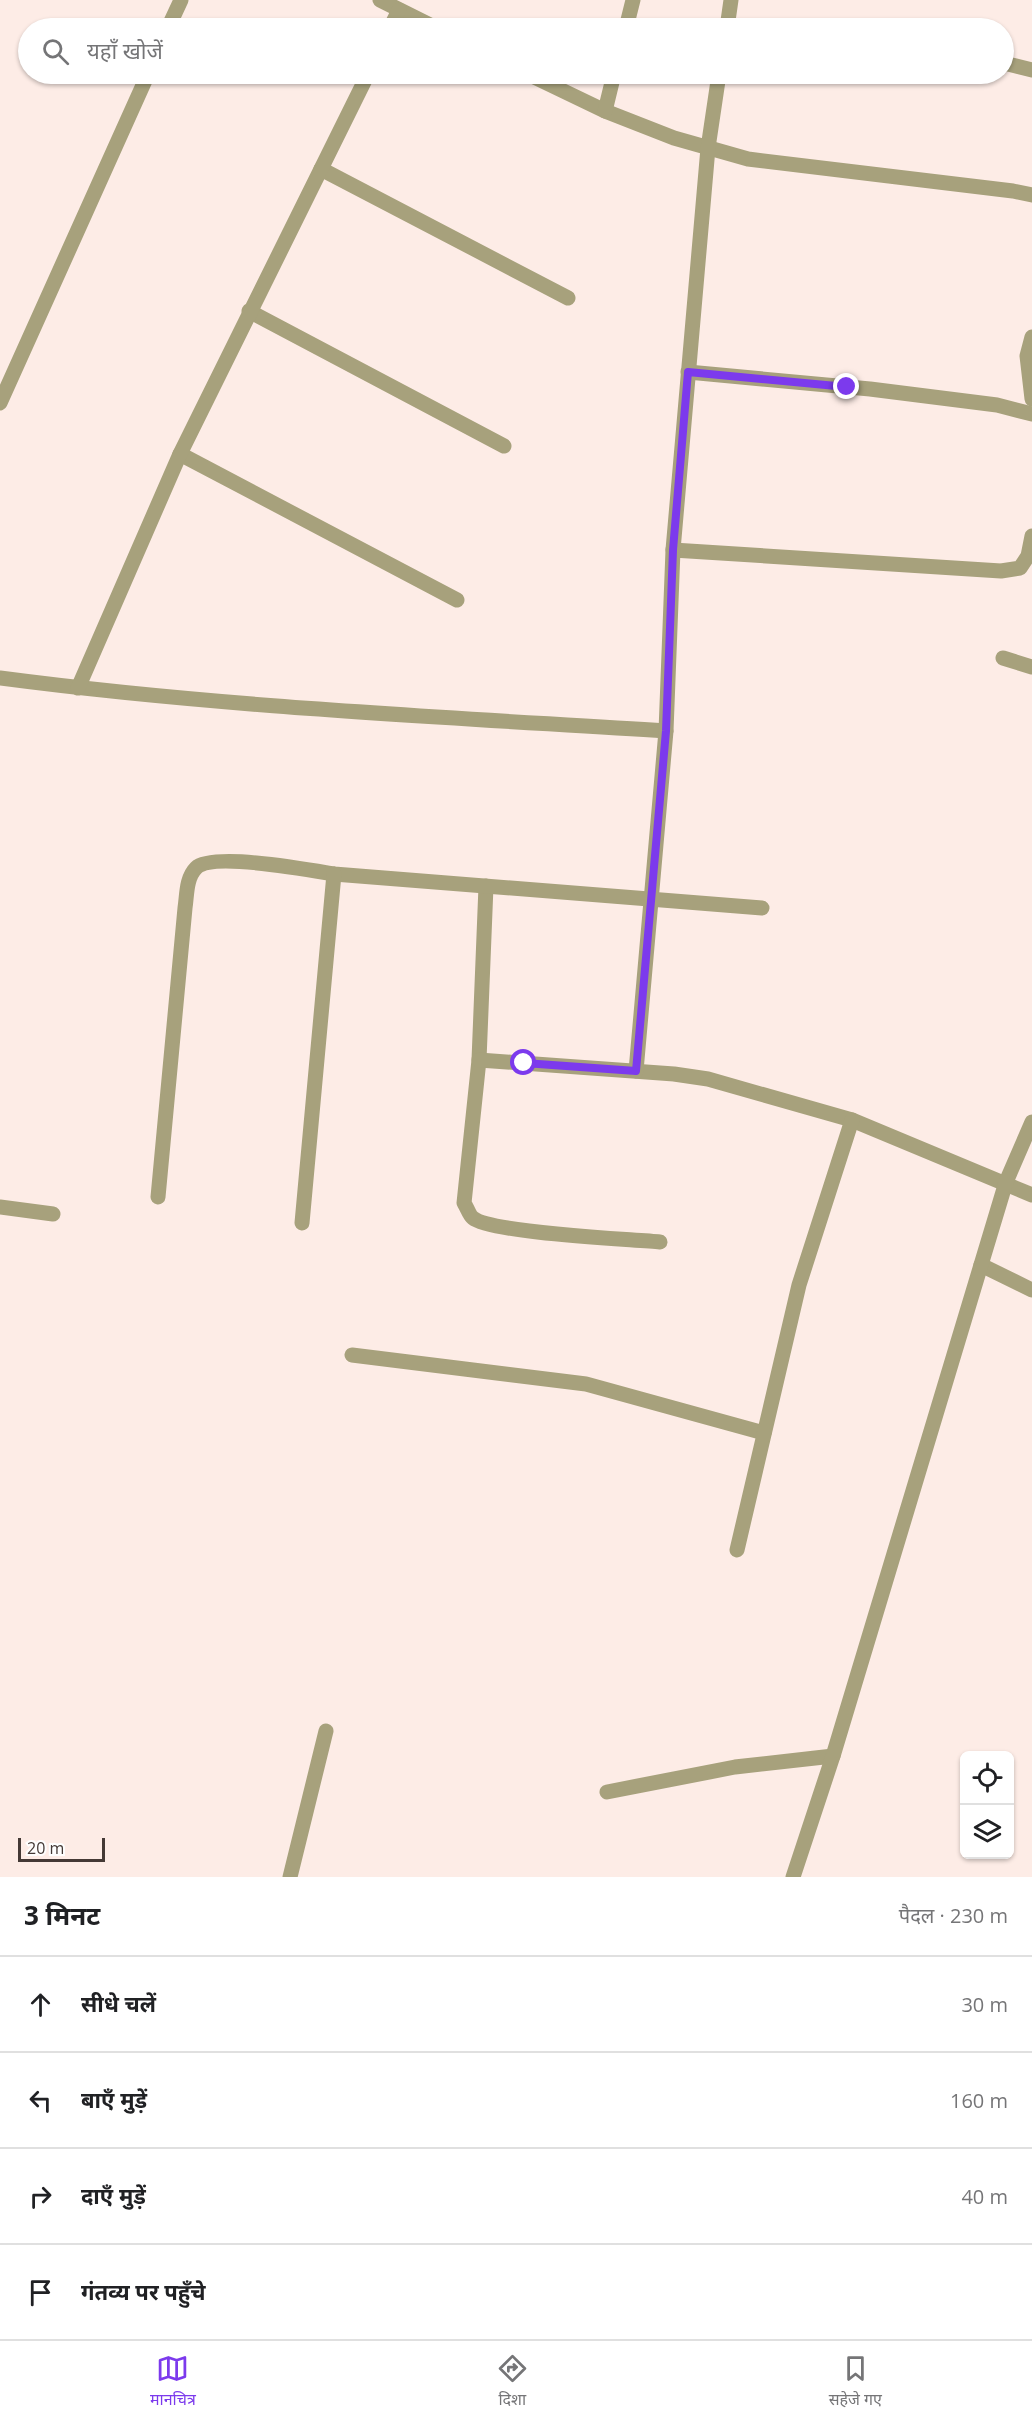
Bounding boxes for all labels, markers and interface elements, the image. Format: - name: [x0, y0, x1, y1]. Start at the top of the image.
- search box: [18, 18, 1014, 84]
- icon: search: [39, 35, 72, 68]
- text: यहाँ खोजें: [87, 35, 163, 65]
- route end: [833, 373, 859, 399]
- route start: [510, 1049, 536, 1075]
- map controls: [960, 1751, 1014, 1859]
- button: locate: [960, 1751, 1014, 1805]
- button: layers: [960, 1805, 1014, 1859]
- scale bar: [18, 1835, 105, 1862]
- text: 20 m: [27, 1837, 64, 1859]
- text: 3 मिनट: [24, 1897, 100, 1933]
- text: पैदल · 230 m: [899, 1902, 1008, 1929]
- icon: ahead: [24, 1988, 57, 2021]
- text: सीधे चलें: [81, 1988, 156, 2018]
- text: 30 m: [961, 1991, 1008, 2018]
- icon: left: [24, 2084, 57, 2117]
- text: बाएँ मुड़ें: [81, 2084, 147, 2114]
- text: 160 m: [950, 2087, 1008, 2114]
- icon: right: [24, 2180, 57, 2213]
- text: दाएँ मुड़ें: [81, 2180, 146, 2210]
- text: 40 m: [961, 2183, 1008, 2210]
- icon: arrive: [24, 2276, 57, 2309]
- text: गंतव्य पर पहुँचे: [81, 2276, 206, 2306]
- tab: मानचित्र: [150, 2352, 196, 2412]
- tab: दिशा: [496, 2352, 529, 2412]
- tab: सहेजे गए: [829, 2352, 882, 2412]

